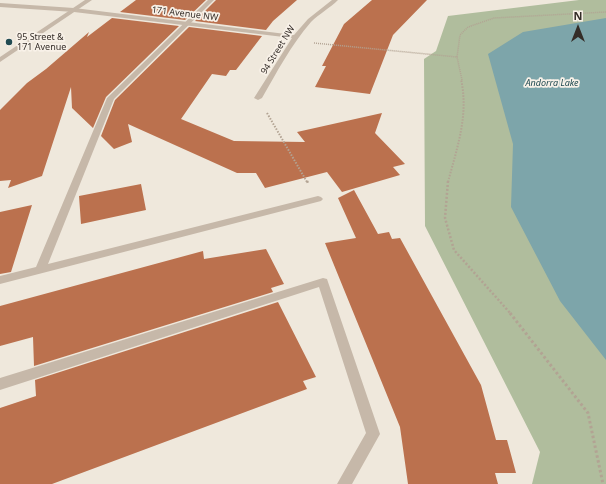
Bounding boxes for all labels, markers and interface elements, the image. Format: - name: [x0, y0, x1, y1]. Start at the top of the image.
- street label: 171 Avenue NW: [151, 5, 219, 23]
- north arrow: [558, 8, 598, 48]
- text: N: [574, 8, 582, 23]
- street label: 94 Street NW: [259, 24, 297, 76]
- place label: 95 Street & 171 Avenue: [17, 32, 66, 53]
- marker: 95 Street & 171 Avenue: [4, 37, 14, 47]
- water label: Andorra Lake: [525, 78, 579, 88]

